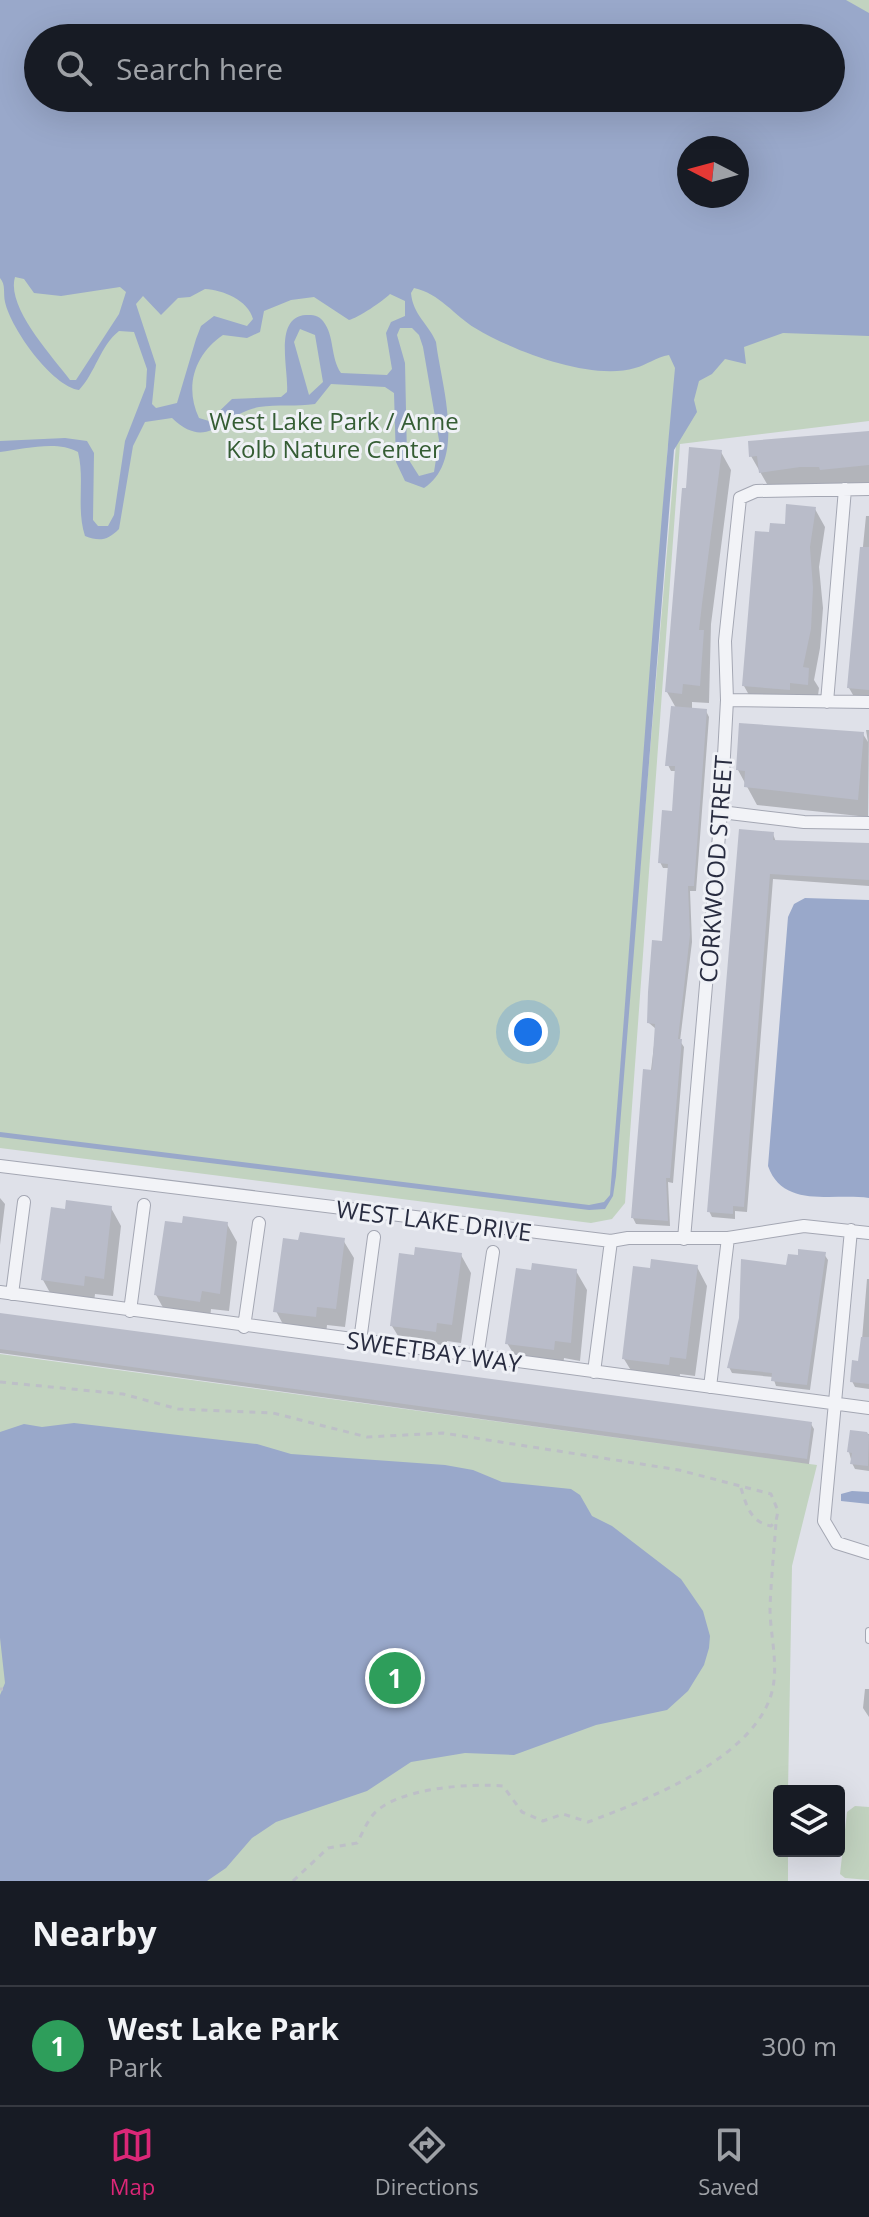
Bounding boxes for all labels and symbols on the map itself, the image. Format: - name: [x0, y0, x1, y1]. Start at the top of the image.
- north arrow: [677, 136, 749, 208]
- park label: West Lake Park / Anne Kolb Nature Center: [209, 404, 459, 465]
- street label: CORKWOOD STREET: [691, 754, 739, 984]
- your location: [508, 1012, 548, 1052]
- street label: WEST LAKE DRIVE: [334, 1192, 534, 1248]
- street label: SWEETBAY WAY: [344, 1322, 524, 1380]
- pin: 1: [369, 1648, 421, 1708]

